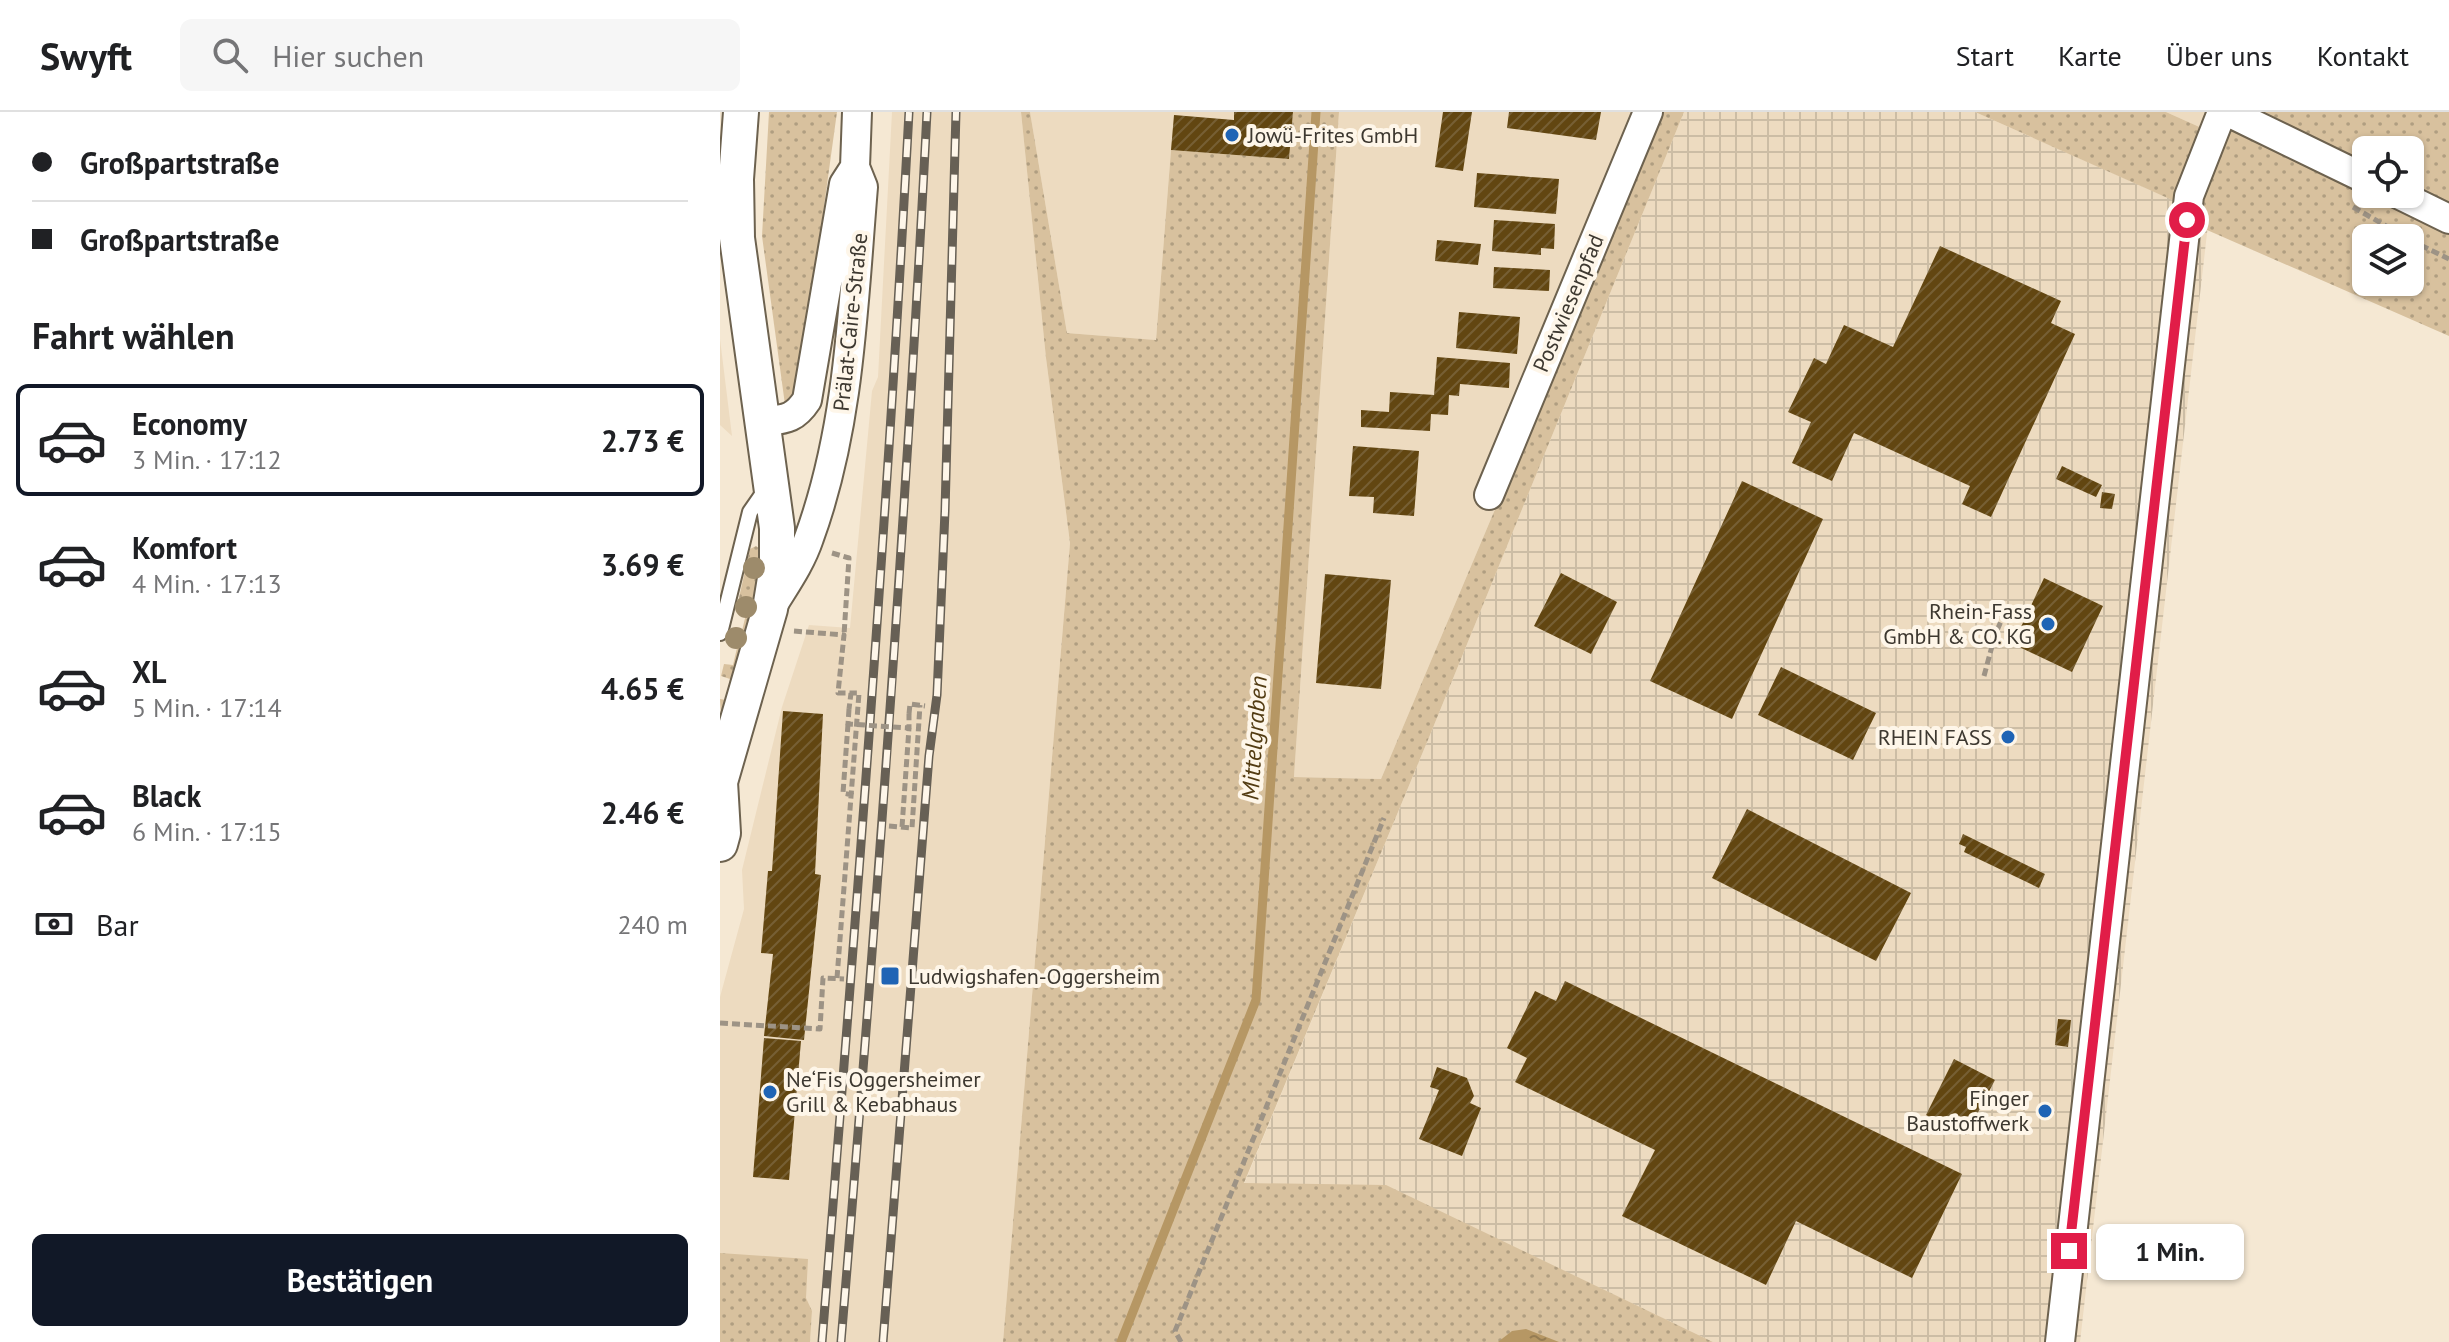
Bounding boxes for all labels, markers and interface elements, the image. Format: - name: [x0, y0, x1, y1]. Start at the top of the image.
- search box: [180, 19, 740, 91]
- text: Swyft: [40, 31, 132, 80]
- icon: search: [208, 33, 252, 77]
- text: Hier suchen: [272, 36, 424, 75]
- text: Start: [1956, 37, 2014, 74]
- text: Karte: [2058, 37, 2122, 74]
- text: Über uns: [2166, 37, 2273, 74]
- text: Kontakt: [2317, 37, 2409, 74]
- place label: Jowü-Frites GmbH: [1247, 121, 1418, 149]
- marker: Jowü-Frites GmbH: [1223, 126, 1241, 144]
- map controls: [2352, 136, 2424, 296]
- button: locate: [2352, 136, 2424, 208]
- text: Großpartstraße: [80, 143, 279, 182]
- route start: [2169, 202, 2205, 238]
- text: Großpartstraße: [80, 220, 279, 259]
- button: layers: [2352, 224, 2424, 296]
- street label: Postwiesenpfad: [1526, 230, 1610, 376]
- street label: Prälat-Caire-Straße: [827, 231, 873, 413]
- text: Fahrt wählen: [32, 312, 235, 359]
- icon: car: [36, 404, 108, 476]
- text: Economy: [132, 404, 247, 443]
- text: 2.73 €: [601, 421, 684, 460]
- text: 3 Min. · 17:12: [132, 443, 282, 476]
- icon: car: [36, 528, 108, 600]
- text: Komfort: [132, 528, 237, 567]
- text: 3.69 €: [601, 545, 684, 584]
- text: 4 Min. · 17:13: [132, 567, 282, 600]
- place label: Rhein-Fass GmbH & CO. KG: [1883, 597, 2032, 650]
- marker: Rhein-Fass GmbH & CO. KG: [2039, 615, 2057, 633]
- icon: car: [36, 652, 108, 724]
- text: XL: [132, 652, 166, 691]
- text: 4.65 €: [601, 669, 684, 708]
- water label: Mittelgraben: [1234, 675, 1274, 801]
- text: 5 Min. · 17:14: [132, 691, 282, 724]
- place label: RHEIN FASS: [1878, 723, 1992, 751]
- marker: RHEIN FASS: [1999, 728, 2017, 746]
- icon: car: [36, 776, 108, 848]
- text: Black: [132, 776, 201, 815]
- text: 2.46 €: [601, 793, 684, 832]
- text: 6 Min. · 17:15: [132, 815, 282, 848]
- icon: cash: [32, 902, 76, 946]
- text: Bar: [96, 905, 139, 944]
- text: 240 m: [617, 908, 688, 941]
- place label: Ludwigshafen-Oggersheim: [908, 962, 1160, 990]
- marker: Ludwigshafen-Oggersheim: [879, 965, 901, 987]
- place label: Ne‘Fis Oggersheimer Grill & Kebabhaus: [786, 1065, 981, 1118]
- marker: Ne‘Fis Oggersheimer Grill & Kebabhaus: [761, 1083, 779, 1101]
- place label: Finger Baustoffwerk: [1906, 1084, 2030, 1137]
- marker: Finger Baustoffwerk: [2036, 1102, 2054, 1120]
- callout: 1 Min.: [2097, 1223, 2245, 1279]
- route end: [2051, 1233, 2087, 1269]
- button: Bestätigen: [32, 1234, 688, 1326]
- text: 1 Min.: [2135, 1235, 2205, 1268]

